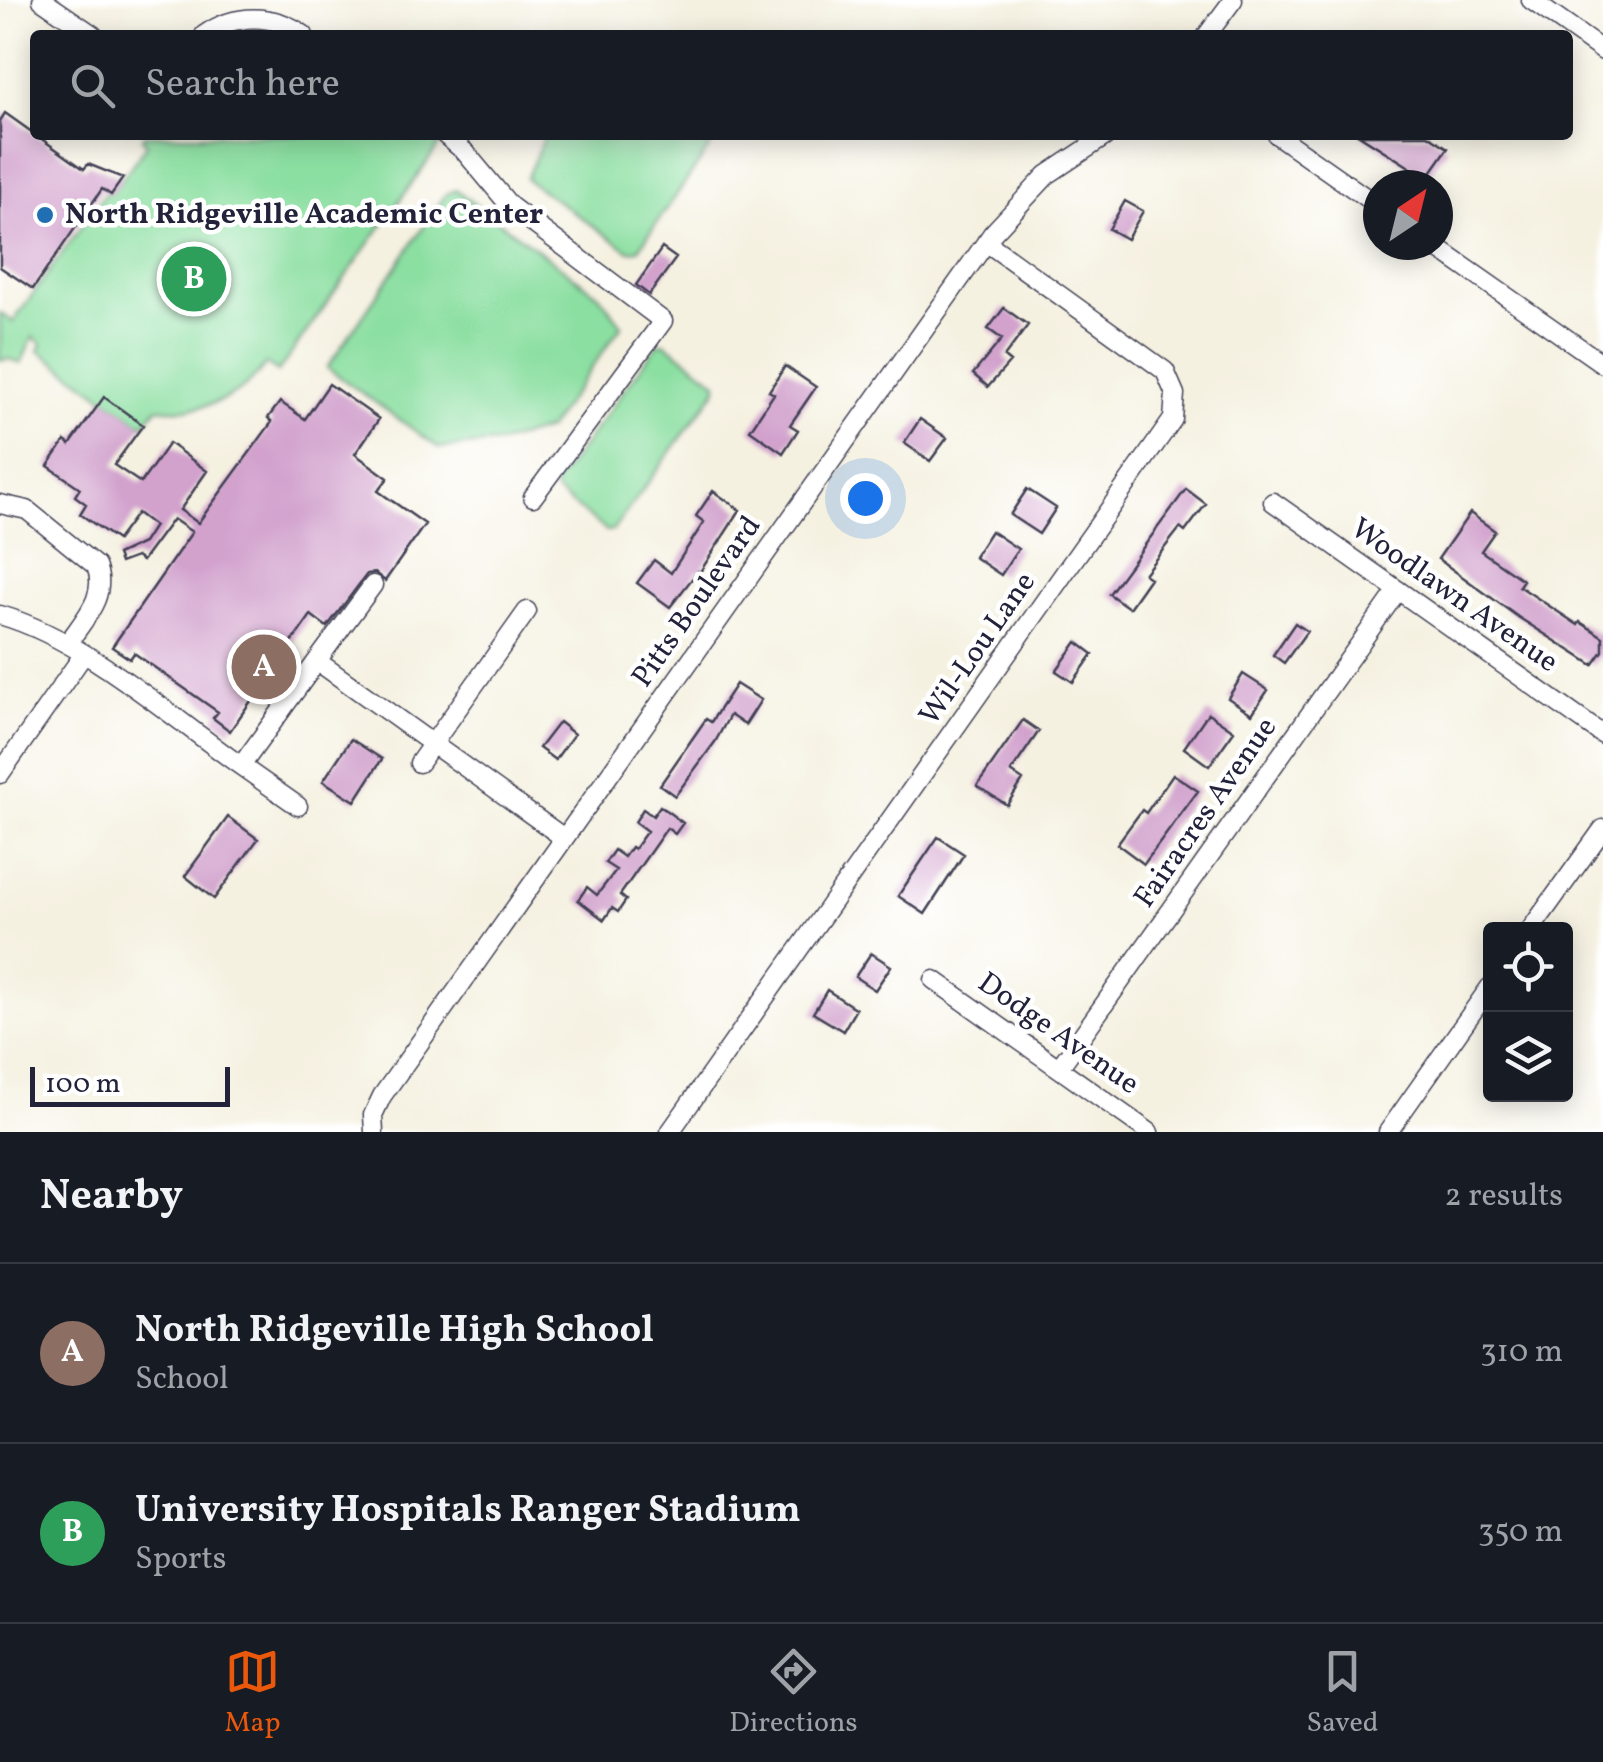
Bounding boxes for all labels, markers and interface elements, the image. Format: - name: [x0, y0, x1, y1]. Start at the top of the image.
- search box: [30, 30, 1573, 140]
- icon: search: [65, 58, 120, 113]
- text: Search here: [145, 59, 340, 112]
- north arrow: [1363, 170, 1453, 260]
- place label: North Ridgeville Academic Center: [65, 194, 543, 236]
- marker: North Ridgeville Academic Center: [34, 204, 56, 226]
- pin: B: [162, 242, 226, 316]
- your location: [840, 473, 891, 524]
- street label: Pitts Boulevard: [622, 508, 772, 696]
- street label: Woodlawn Avenue: [1342, 509, 1566, 683]
- street label: Wil-Lou Lane: [910, 564, 1046, 734]
- pin: A: [232, 630, 296, 704]
- street label: Fairacres Avenue: [1125, 709, 1287, 917]
- map controls: [1483, 922, 1573, 1102]
- button: locate: [1483, 922, 1573, 1012]
- street label: Dodge Avenue: [969, 963, 1147, 1105]
- button: layers: [1483, 1012, 1573, 1102]
- scale bar: [30, 1062, 230, 1106]
- text: 100 m: [45, 1065, 120, 1104]
- text: Nearby: [40, 1168, 183, 1227]
- text: 2 results: [1445, 1175, 1563, 1219]
- text: North Ridgeville High School: [135, 1305, 654, 1358]
- text: A: [61, 1331, 84, 1375]
- text: 310 m: [1480, 1331, 1563, 1375]
- text: School: [135, 1358, 229, 1402]
- text: University Hospitals Ranger Stadium: [135, 1485, 801, 1538]
- text: B: [62, 1511, 83, 1555]
- text: 350 m: [1478, 1511, 1563, 1555]
- text: Sports: [135, 1538, 226, 1582]
- tab: Map: [224, 1644, 280, 1743]
- tab: Directions: [729, 1644, 858, 1743]
- tab: Saved: [1306, 1644, 1379, 1743]

